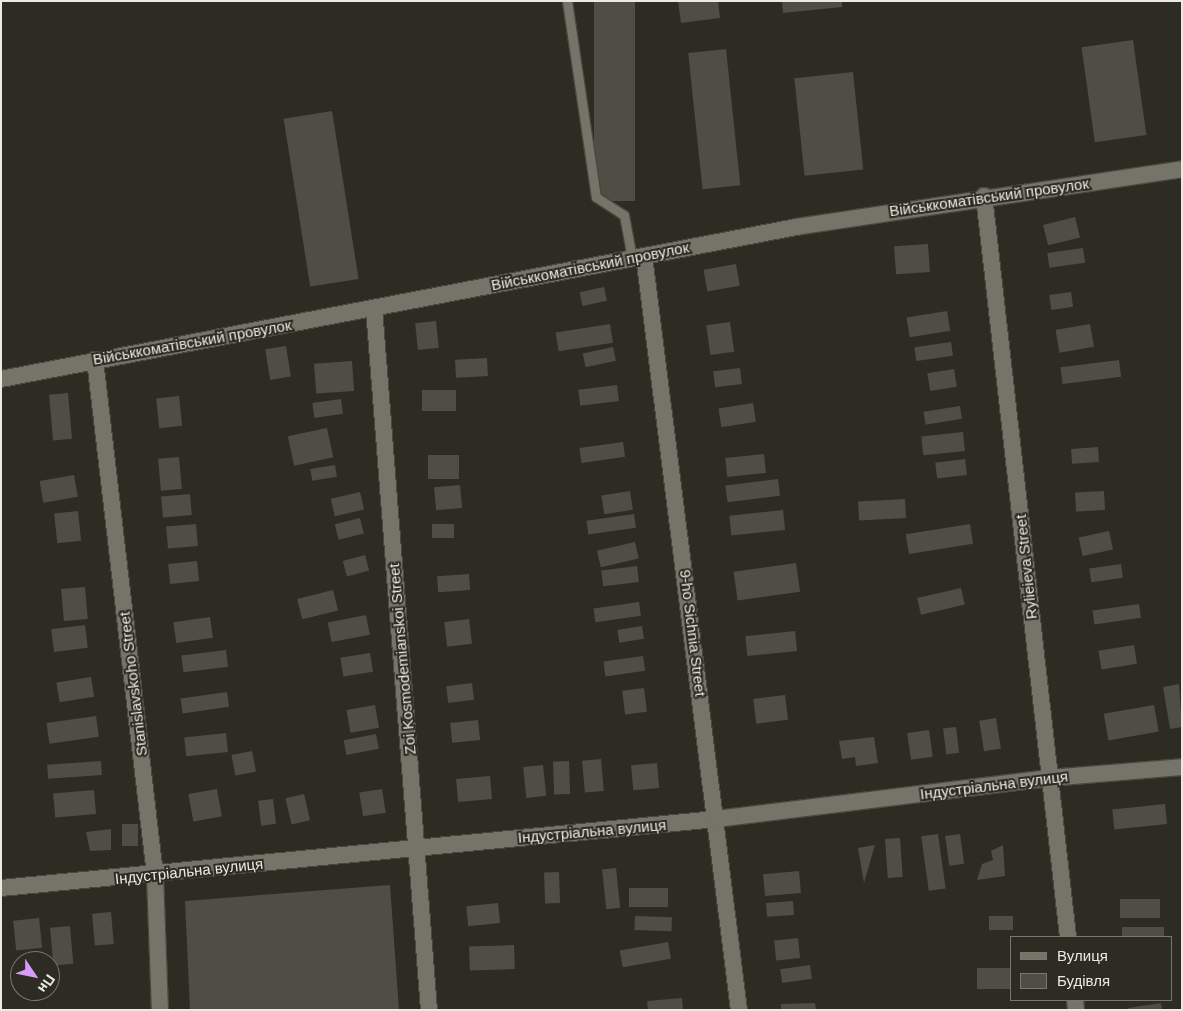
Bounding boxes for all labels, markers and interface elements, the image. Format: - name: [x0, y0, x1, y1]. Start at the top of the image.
- street label: Військкоматівський провулок: [888, 174, 1090, 220]
- street label: Військкоматівський провулок: [490, 238, 690, 294]
- street label: Військкоматівський провулок: [91, 316, 293, 368]
- street label: Rylieieva Street: [1012, 514, 1040, 620]
- street label: Zoi Kosmodemianskoi Street: [385, 563, 419, 755]
- street label: 9-ho Sichnia Street: [676, 569, 710, 697]
- street label: Stanislavskoho Street: [115, 611, 151, 757]
- street label: Індустріальна вулиця: [919, 767, 1069, 803]
- street label: Індустріальна вулиця: [517, 816, 667, 846]
- street label: Індустріальна вулиця: [114, 854, 264, 888]
- legend: [1010, 936, 1173, 1001]
- text: Вулиця: [1057, 947, 1108, 964]
- north arrow: [10, 951, 60, 1001]
- text: Пн: [35, 972, 58, 996]
- text: Будівля: [1057, 972, 1110, 989]

